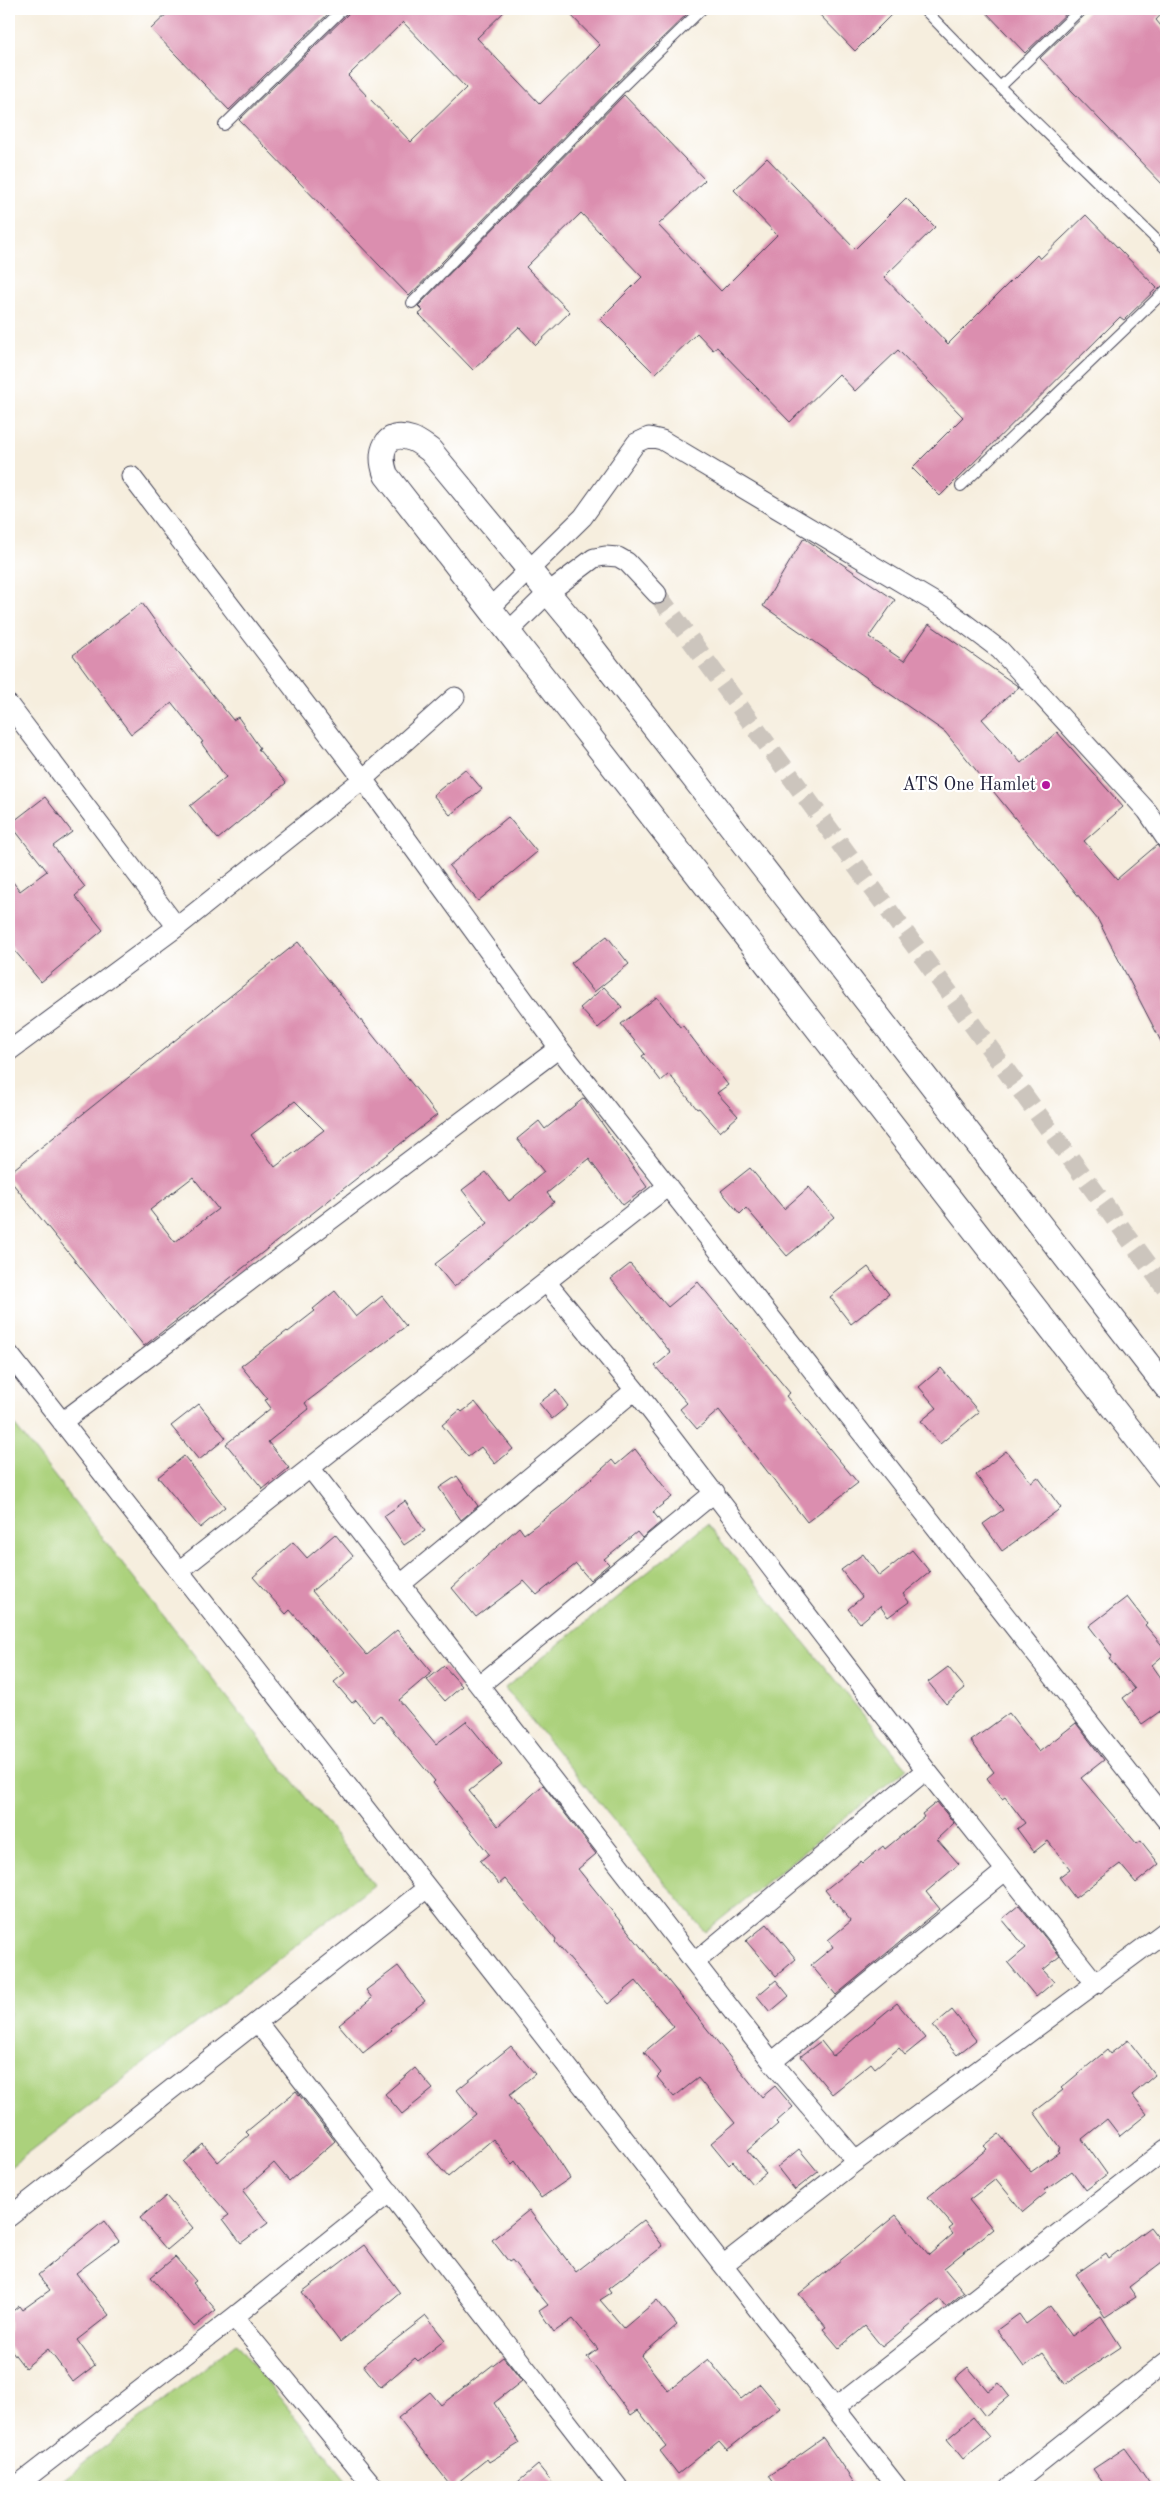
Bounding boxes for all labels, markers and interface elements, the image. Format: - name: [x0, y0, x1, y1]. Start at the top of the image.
- place label: ATS One Hamlet: [902, 776, 1036, 794]
- marker: ATS One Hamlet: [1040, 779, 1052, 791]

